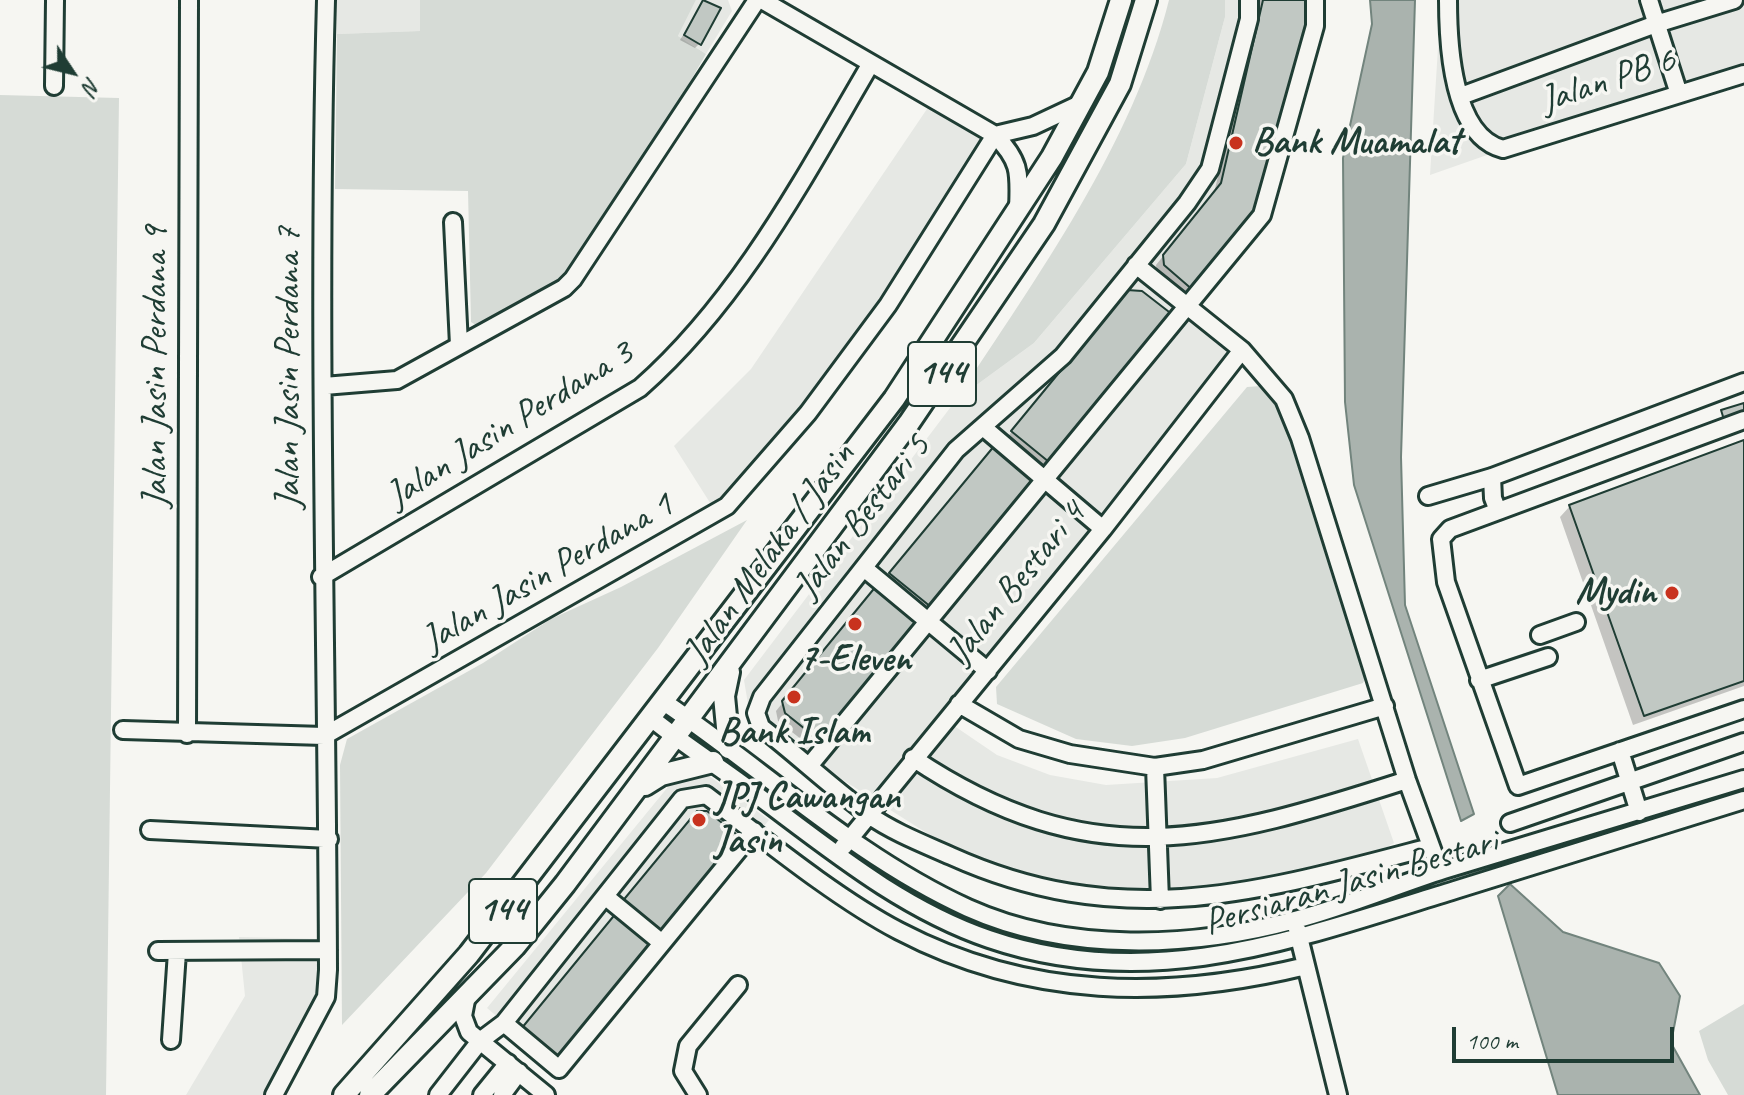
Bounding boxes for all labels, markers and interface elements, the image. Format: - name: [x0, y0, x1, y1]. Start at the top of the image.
- north arrow: [32, 32, 112, 112]
- street label: Jalan PB 6: [1535, 38, 1681, 124]
- text: N: [76, 72, 107, 99]
- place label: Bank Muamalat: [1252, 120, 1460, 166]
- marker: Bank Muamalat: [1227, 134, 1245, 152]
- street label: Jalan Jasin Perdana 9: [133, 226, 179, 508]
- street label: Jalan Jasin Perdana 7: [266, 227, 312, 509]
- street label: Jalan Jasin Perdana 3: [378, 331, 642, 519]
- road number: 144: [908, 342, 976, 406]
- street label: Jalan Bestari 5: [785, 426, 941, 608]
- street label: Jalan Melaka / Jasin: [674, 434, 866, 674]
- street label: Jalan Jasin Perdana 1: [414, 483, 682, 663]
- street label: Jalan Bestari 4: [938, 493, 1096, 673]
- place label: Mydin: [1576, 570, 1656, 616]
- marker: Mydin: [1663, 584, 1681, 602]
- marker: 7-Eleven: [846, 615, 864, 633]
- place label: 7-Eleven: [799, 637, 911, 683]
- marker: Bank Islam: [785, 688, 803, 706]
- place label: Bank Islam: [718, 710, 870, 756]
- place label: JPJ Cawangan Jasin: [715, 775, 900, 864]
- marker: JPJ Cawangan Jasin: [690, 811, 708, 829]
- street label: Persiaran Jasin Bestari: [1199, 819, 1503, 947]
- road number: 144: [469, 879, 537, 943]
- scale bar: [1456, 1011, 1678, 1061]
- text: 100 m: [1466, 1026, 1518, 1056]

